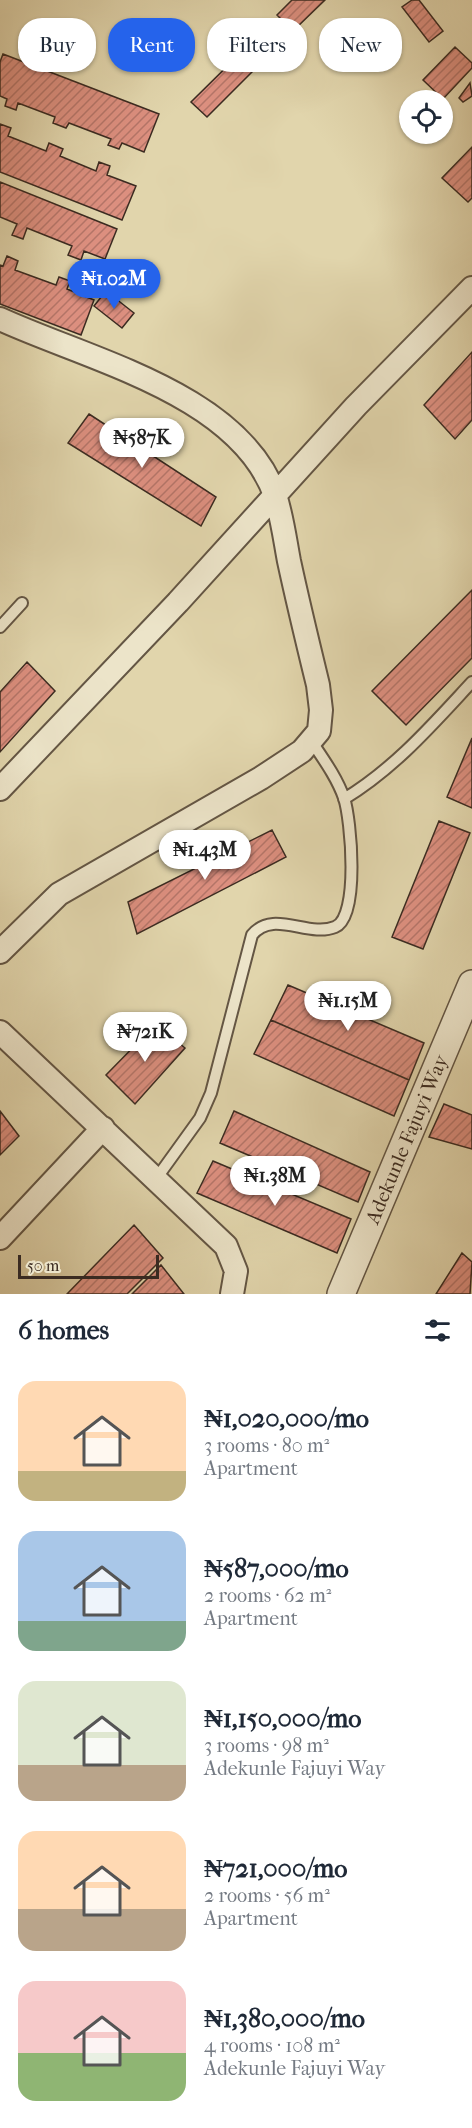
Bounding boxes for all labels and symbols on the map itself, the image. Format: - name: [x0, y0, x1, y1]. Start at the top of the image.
- pin: ₦1.02M: [65, 259, 163, 310]
- pin: ₦587K: [100, 418, 184, 469]
- pin: ₦1.43M: [156, 830, 254, 881]
- pin: ₦1.15M: [299, 981, 397, 1032]
- pin: ₦721K: [103, 1012, 187, 1063]
- street label: Adekunle Fajuyi Way: [360, 1050, 453, 1228]
- pin: ₦1.38M: [226, 1156, 324, 1207]
- scale bar: [18, 1252, 159, 1280]

